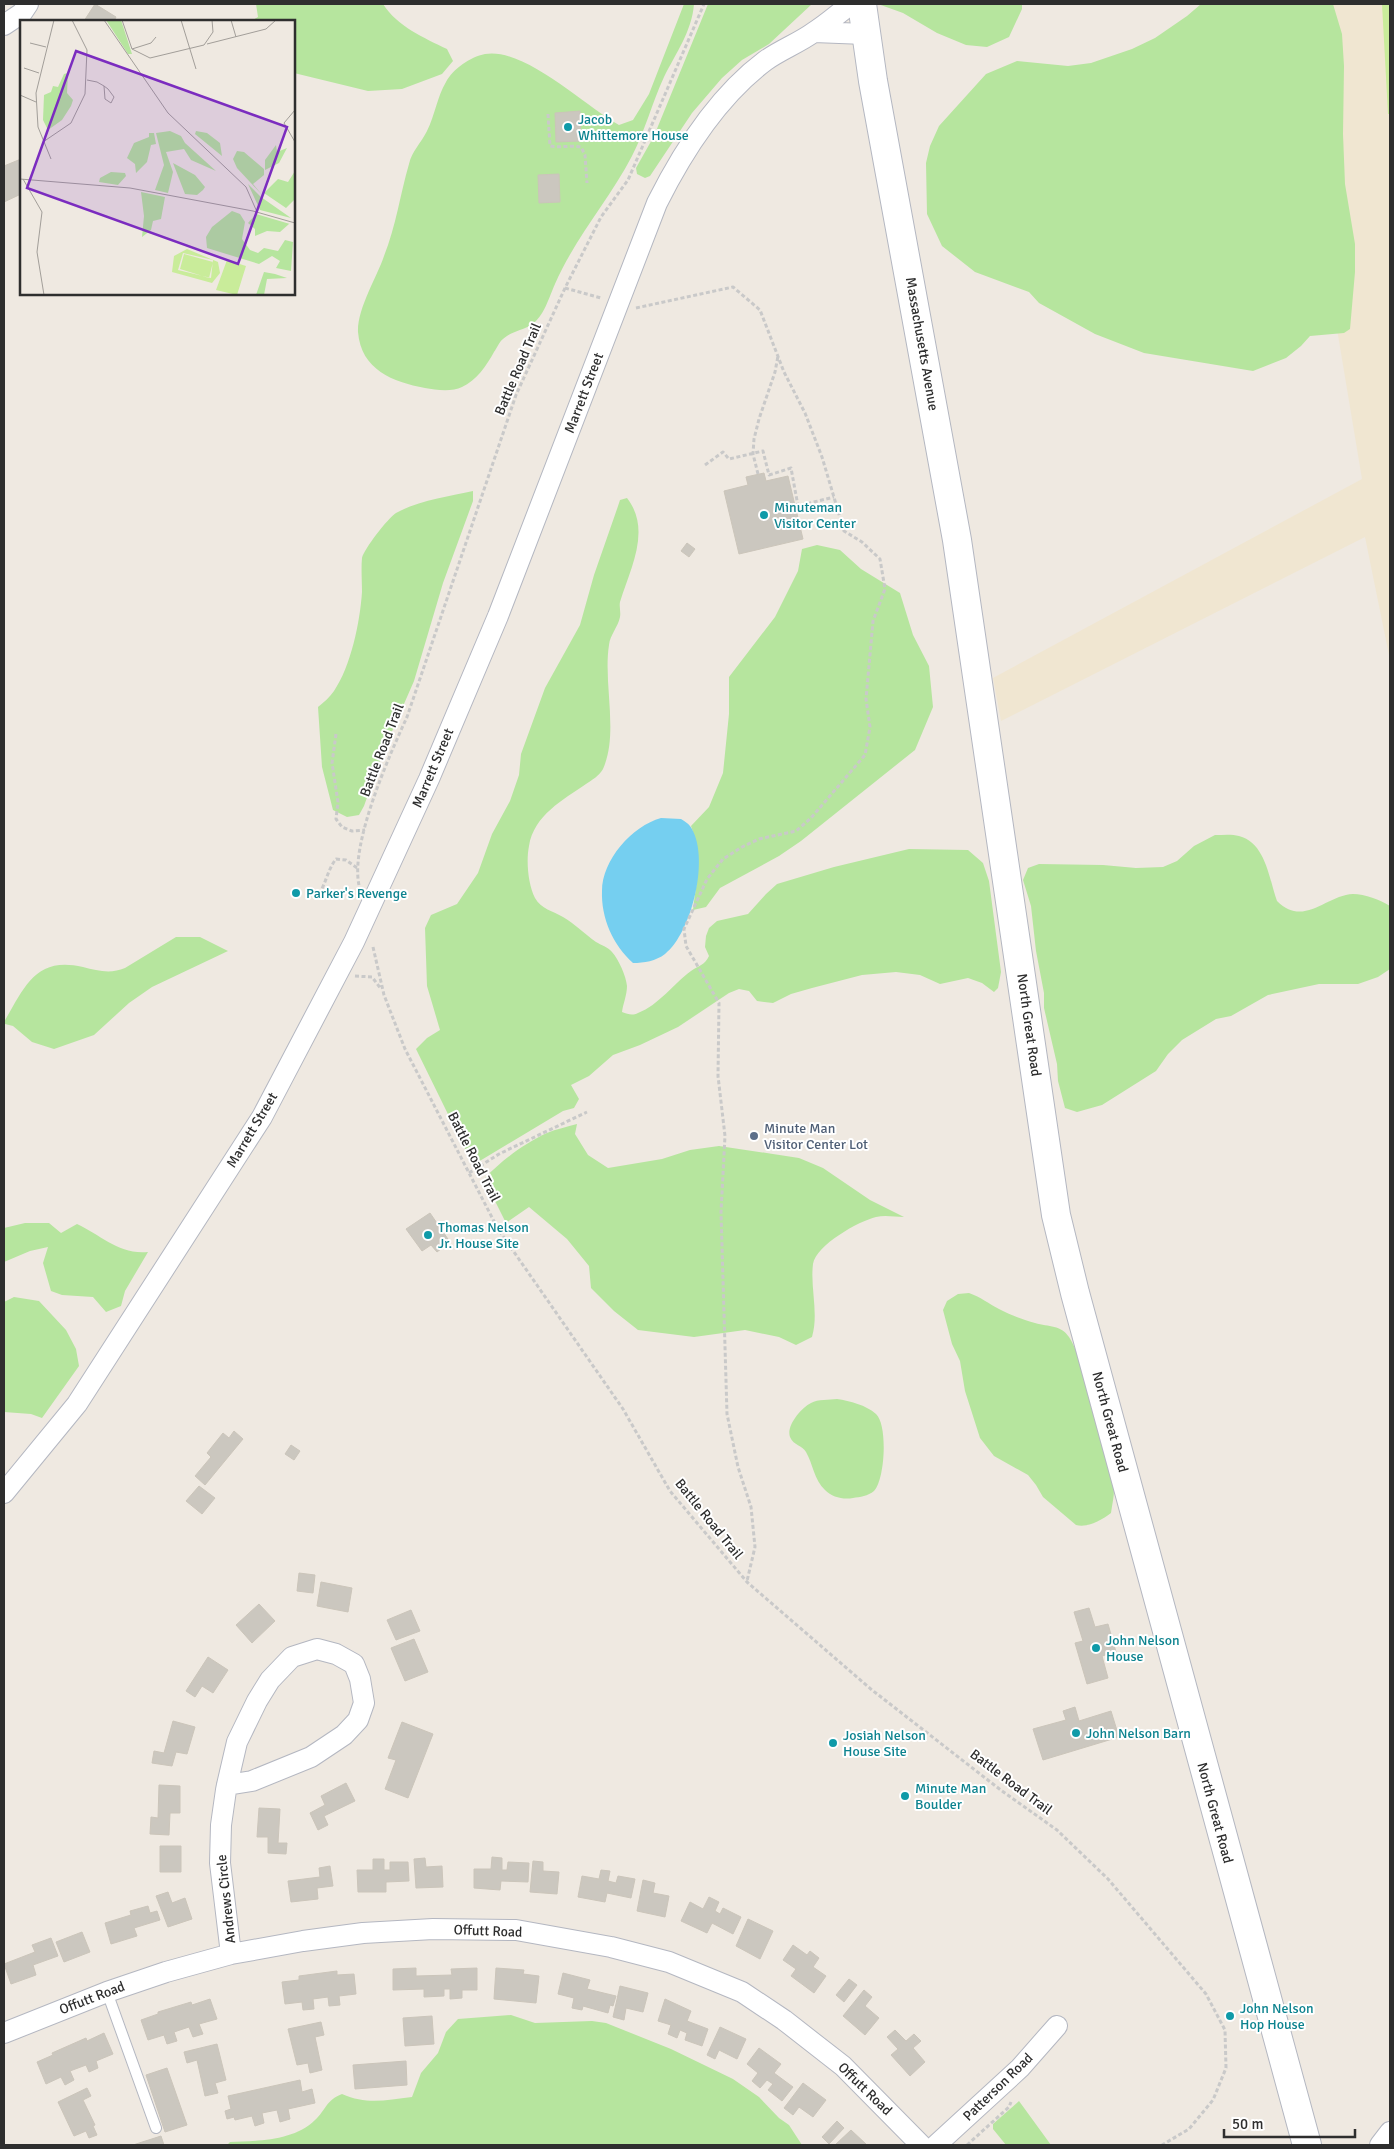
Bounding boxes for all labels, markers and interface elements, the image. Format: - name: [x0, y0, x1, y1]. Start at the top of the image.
- inset map: [20, 20, 295, 295]
- place label: Jacob Whittemore House: [578, 111, 689, 144]
- marker: Jacob Whittemore House: [562, 121, 574, 133]
- street label: Massachusetts Avenue: [902, 276, 942, 412]
- street label: Battle Road Trail: [491, 320, 545, 418]
- street label: Marrett Street: [561, 350, 607, 436]
- place label: Minuteman Visitor Center: [774, 499, 857, 532]
- marker: Minuteman Visitor Center: [758, 509, 770, 521]
- street label: Battle Road Trail: [356, 701, 408, 799]
- street label: Marrett Street: [409, 726, 457, 810]
- place label: Parker's Revenge: [306, 885, 407, 902]
- marker: Parker's Revenge: [290, 887, 302, 899]
- street label: North Great Road: [1013, 973, 1045, 1077]
- street label: Marrett Street: [223, 1089, 281, 1171]
- street label: Battle Road Trail: [444, 1109, 504, 1205]
- place label: Minute Man Visitor Center Lot: [764, 1120, 868, 1153]
- marker: Minute Man Visitor Center Lot: [748, 1130, 760, 1142]
- place label: Thomas Nelson Jr. House Site: [438, 1219, 529, 1252]
- marker: Thomas Nelson Jr. House Site: [422, 1229, 434, 1241]
- street label: North Great Road: [1088, 1370, 1132, 1474]
- street label: Battle Road Trail: [671, 1475, 747, 1563]
- place label: John Nelson House: [1106, 1632, 1180, 1665]
- marker: John Nelson House: [1090, 1642, 1102, 1654]
- place label: John Nelson Barn: [1086, 1725, 1191, 1742]
- place label: Josiah Nelson House Site: [843, 1727, 926, 1760]
- marker: John Nelson Barn: [1070, 1727, 1082, 1739]
- marker: Josiah Nelson House Site: [827, 1737, 839, 1749]
- street label: Battle Road Trail: [967, 1746, 1055, 1818]
- street label: North Great Road: [1193, 1761, 1237, 1865]
- place label: Minute Man Boulder: [915, 1780, 986, 1813]
- marker: Minute Man Boulder: [899, 1790, 911, 1802]
- street label: Andrews Circle: [213, 1854, 239, 1944]
- street label: Offutt Road: [453, 1921, 523, 1941]
- street label: Offutt Road: [57, 1978, 127, 2018]
- place label: John Nelson Hop House: [1240, 2000, 1314, 2033]
- marker: John Nelson Hop House: [1224, 2010, 1236, 2022]
- street label: Patterson Road: [960, 2049, 1036, 2125]
- street label: Offutt Road: [834, 2059, 896, 2119]
- scale bar: [1224, 2106, 1355, 2138]
- text: 50 m: [1232, 2115, 1263, 2133]

